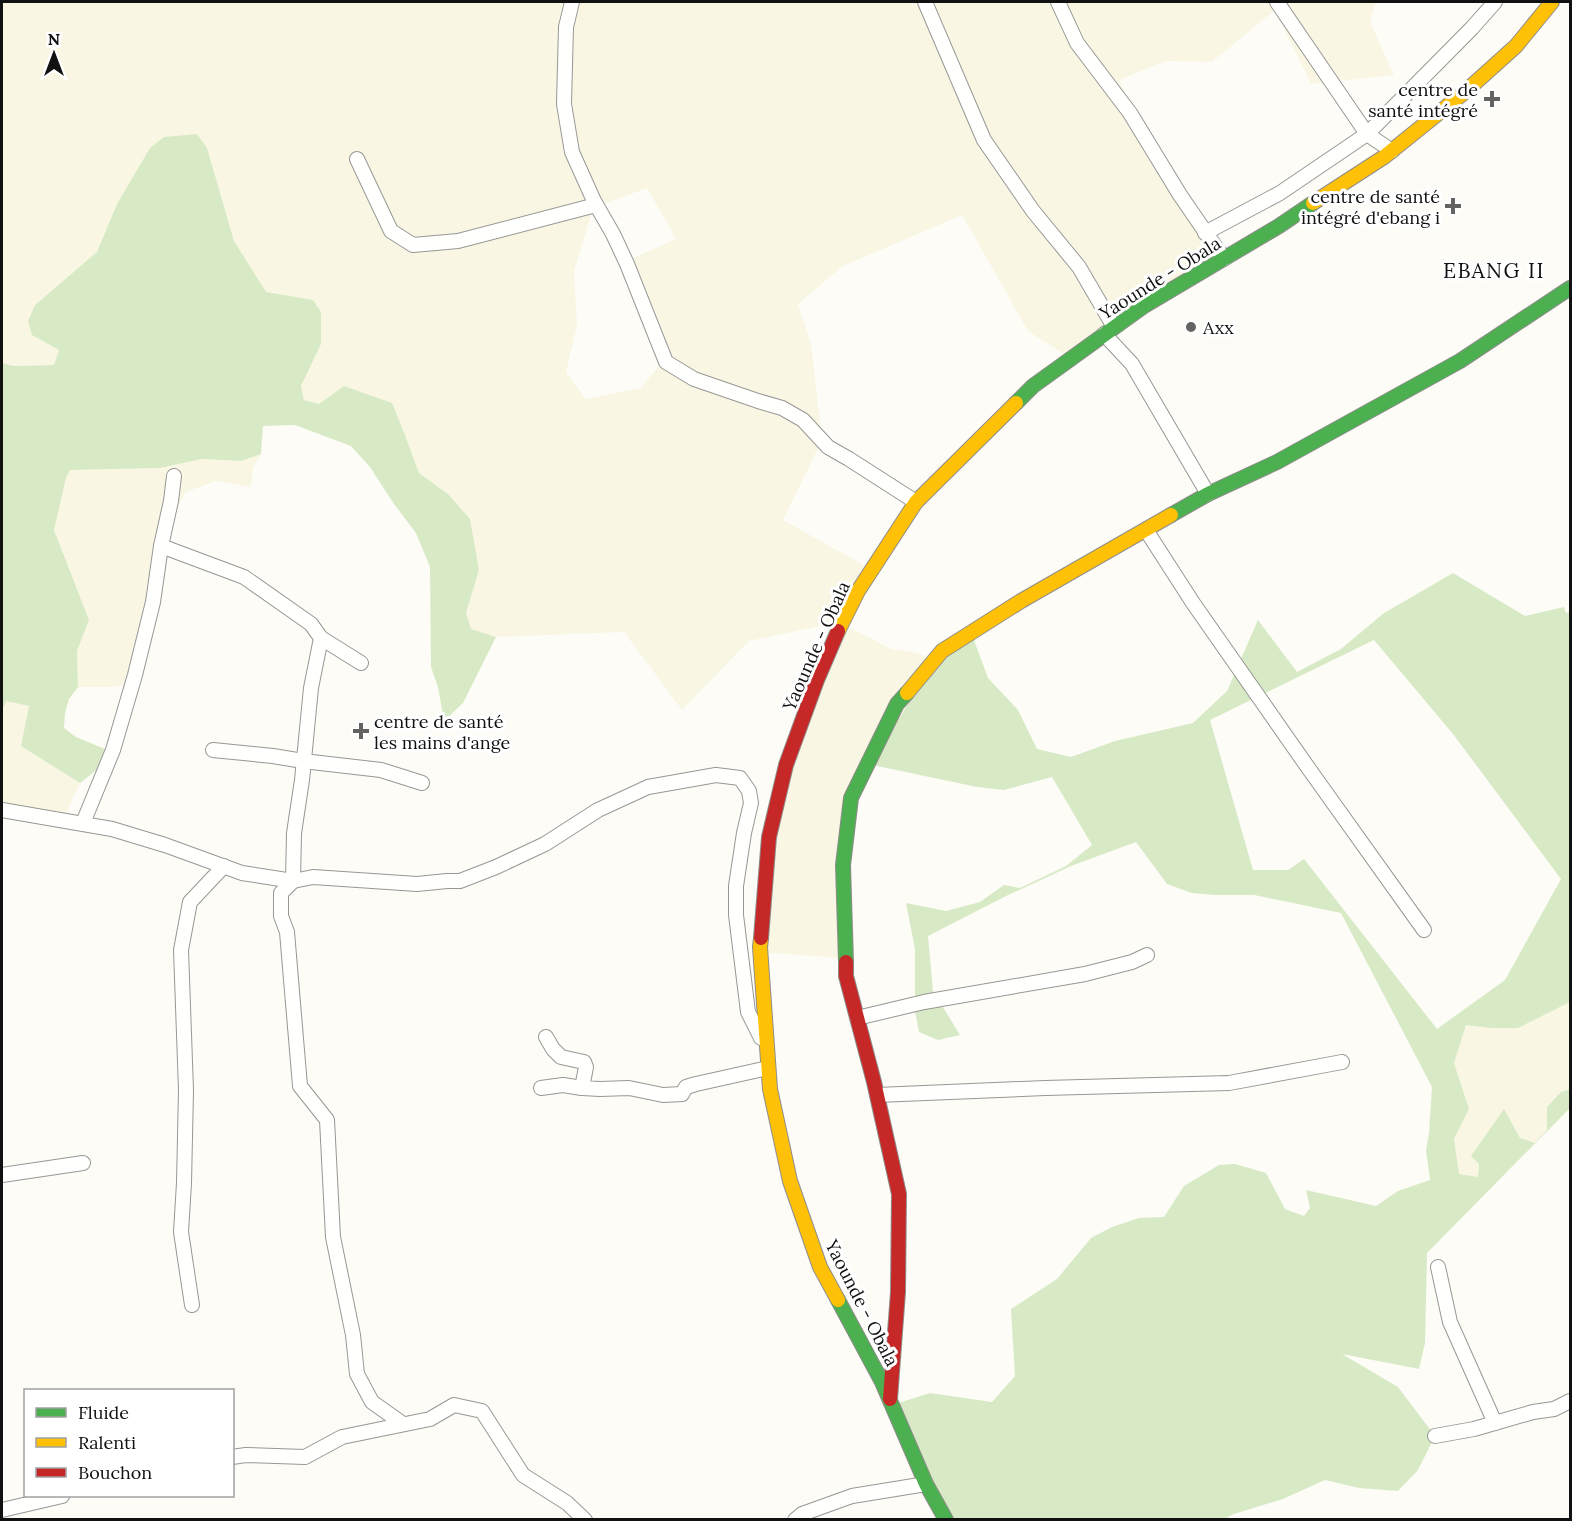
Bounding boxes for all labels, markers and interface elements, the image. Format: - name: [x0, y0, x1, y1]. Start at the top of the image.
- north arrow: [24, 24, 84, 84]
- text: N: [48, 29, 60, 49]
- place label: centre de santé intégré: [1368, 78, 1478, 122]
- marker: centre de santé intégré: [1483, 90, 1501, 108]
- place label: centre de santé intégré d'ebang i: [1301, 185, 1440, 229]
- marker: centre de santé intégré d'ebang i: [1444, 197, 1462, 215]
- street label: Yaounde - Obala: [1094, 231, 1225, 325]
- district label: EBANG II: [1443, 257, 1545, 284]
- place label: Axx: [1202, 316, 1234, 339]
- marker: Axx: [1184, 320, 1198, 334]
- street label: Yaounde - Obala: [777, 578, 855, 715]
- place label: centre de santé les mains d'ange: [374, 710, 511, 754]
- marker: centre de santé les mains d'ange: [352, 722, 370, 740]
- street label: Yaounde - Obala: [820, 1235, 904, 1370]
- legend: [24, 1389, 234, 1497]
- text: Fluide: [78, 1401, 129, 1424]
- text: Ralenti: [78, 1431, 136, 1454]
- text: Bouchon: [78, 1461, 152, 1484]

